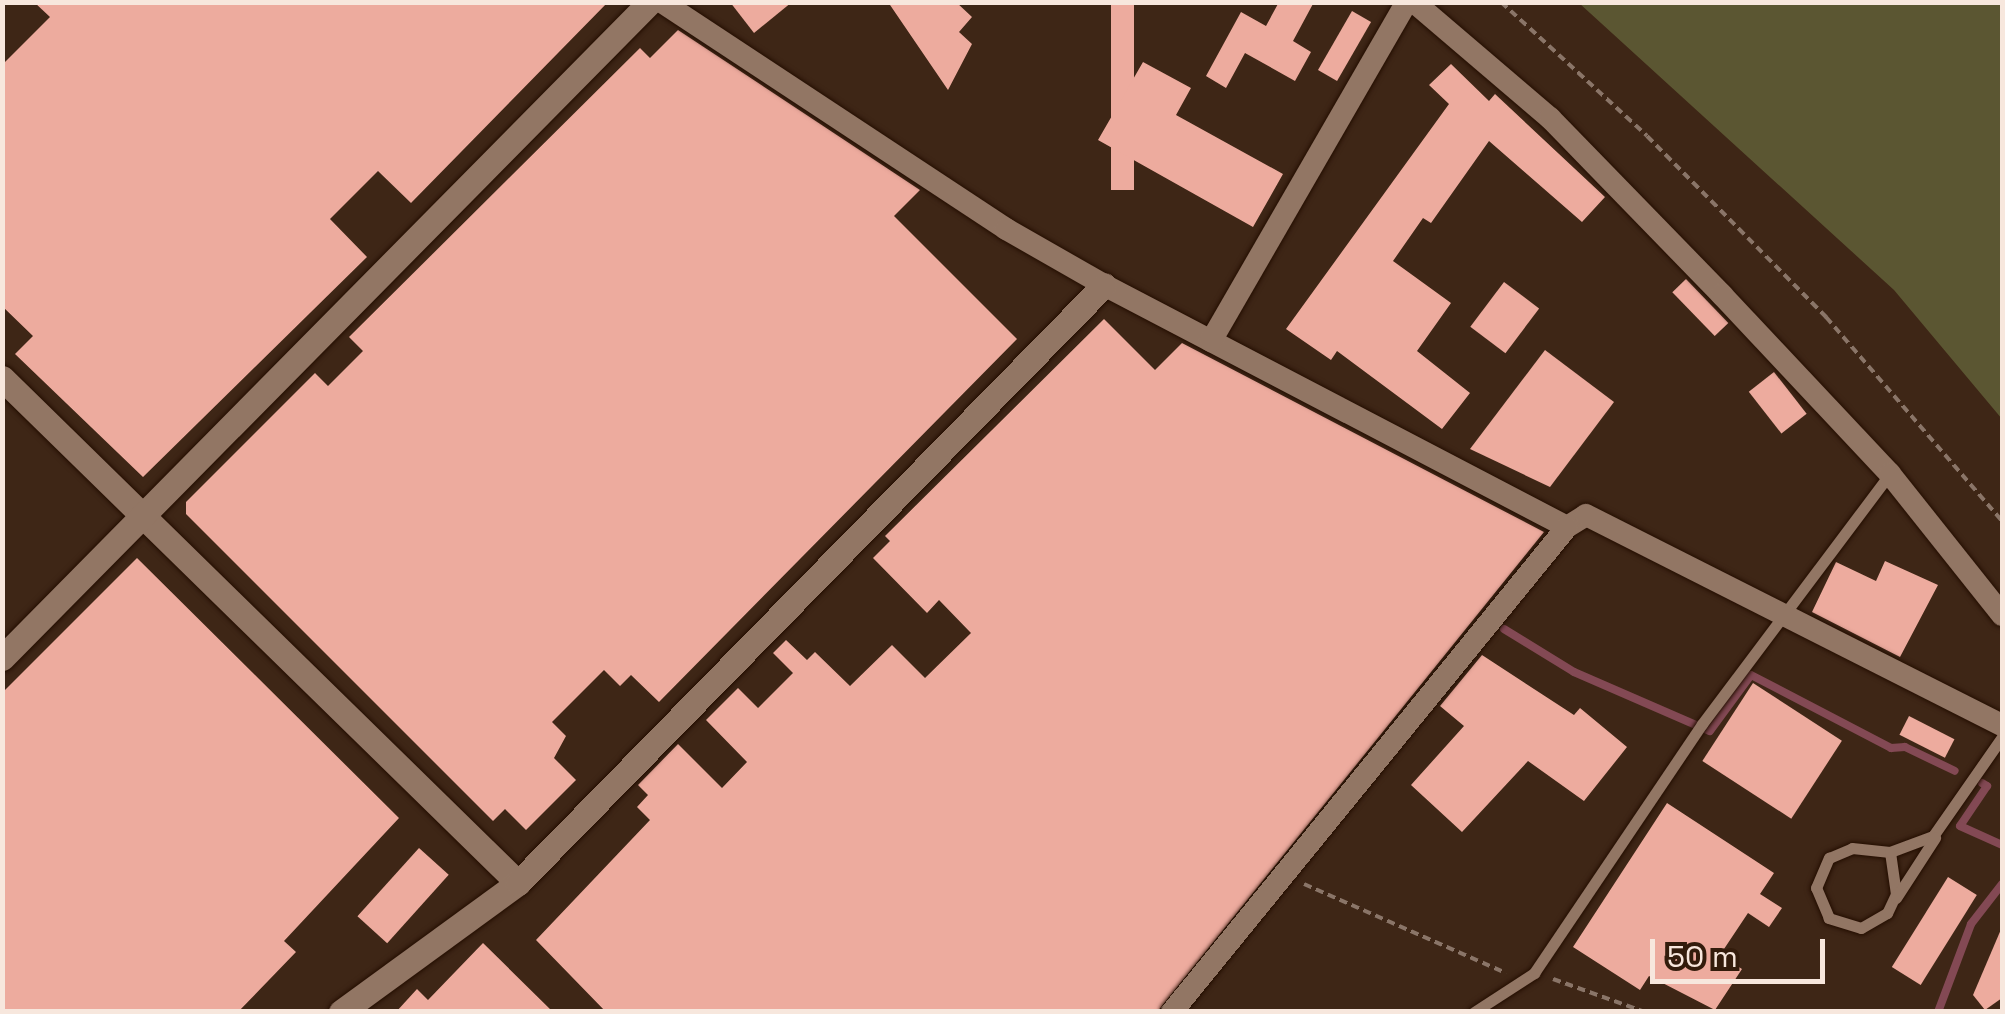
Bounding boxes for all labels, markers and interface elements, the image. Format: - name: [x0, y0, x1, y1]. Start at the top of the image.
- scale bar: [1655, 919, 1830, 981]
- text: 50 m: [1667, 937, 1738, 976]

